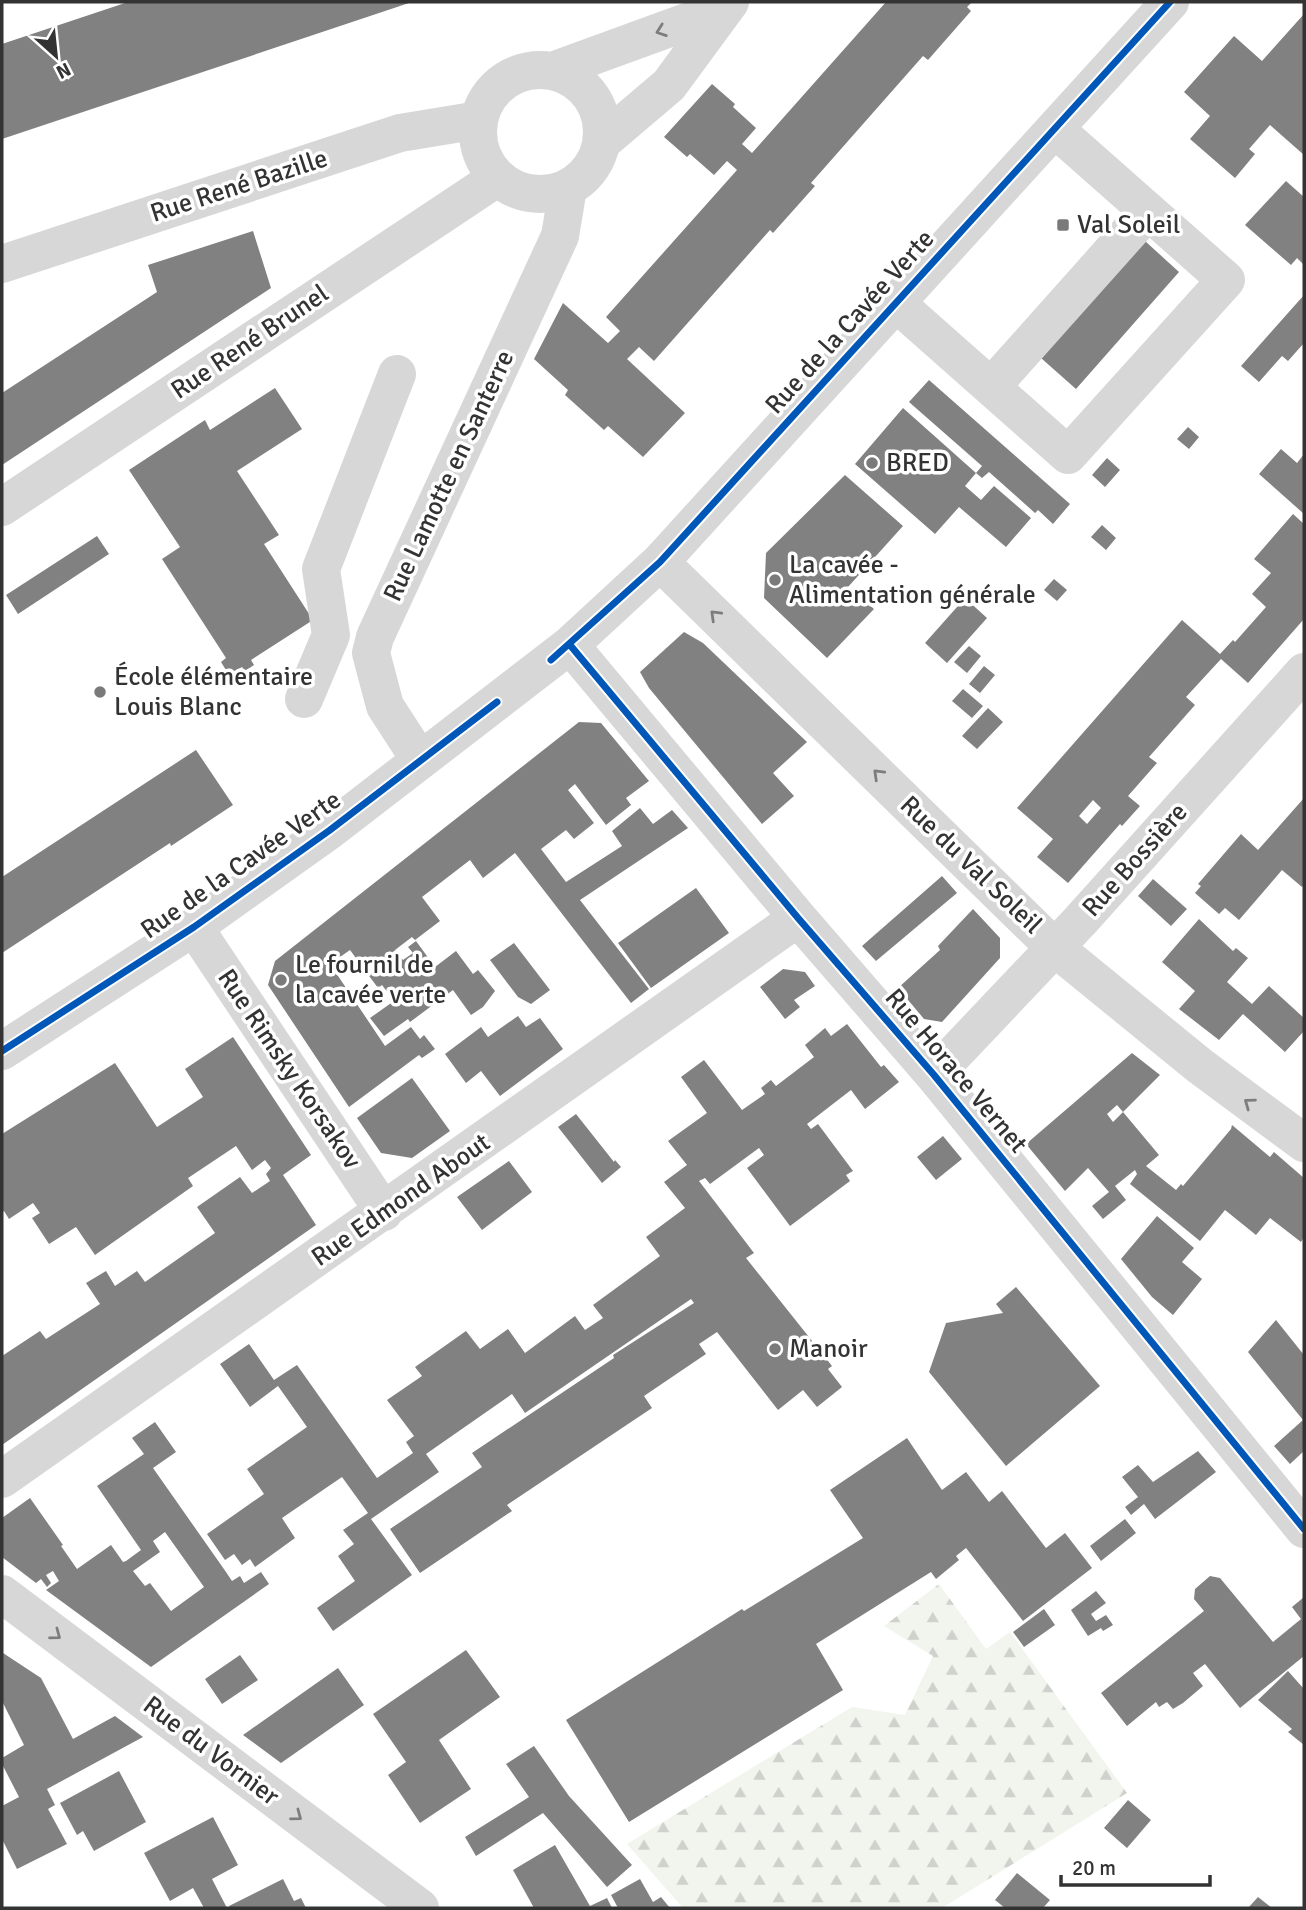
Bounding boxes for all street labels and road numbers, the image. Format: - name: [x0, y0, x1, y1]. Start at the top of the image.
- street label: Rue René Bazille: [146, 142, 332, 230]
- street label: Rue de la Cavée Verte: [759, 223, 941, 421]
- street label: Rue René Brunel: [165, 278, 335, 406]
- street label: Rue Lamotte en Santerre: [377, 345, 521, 607]
- street label: Rue de la Cavée Verte: [135, 784, 347, 946]
- street label: Rue du Val Soleil: [893, 789, 1049, 941]
- street label: Rue Bossière: [1076, 796, 1194, 924]
- street label: Rue Rimsky Korsakov: [210, 963, 368, 1175]
- street label: Rue Horace Vernet: [878, 982, 1034, 1160]
- street label: Rue Edmond About: [306, 1127, 496, 1273]
- street label: Rue du Vornier: [137, 1689, 286, 1813]

